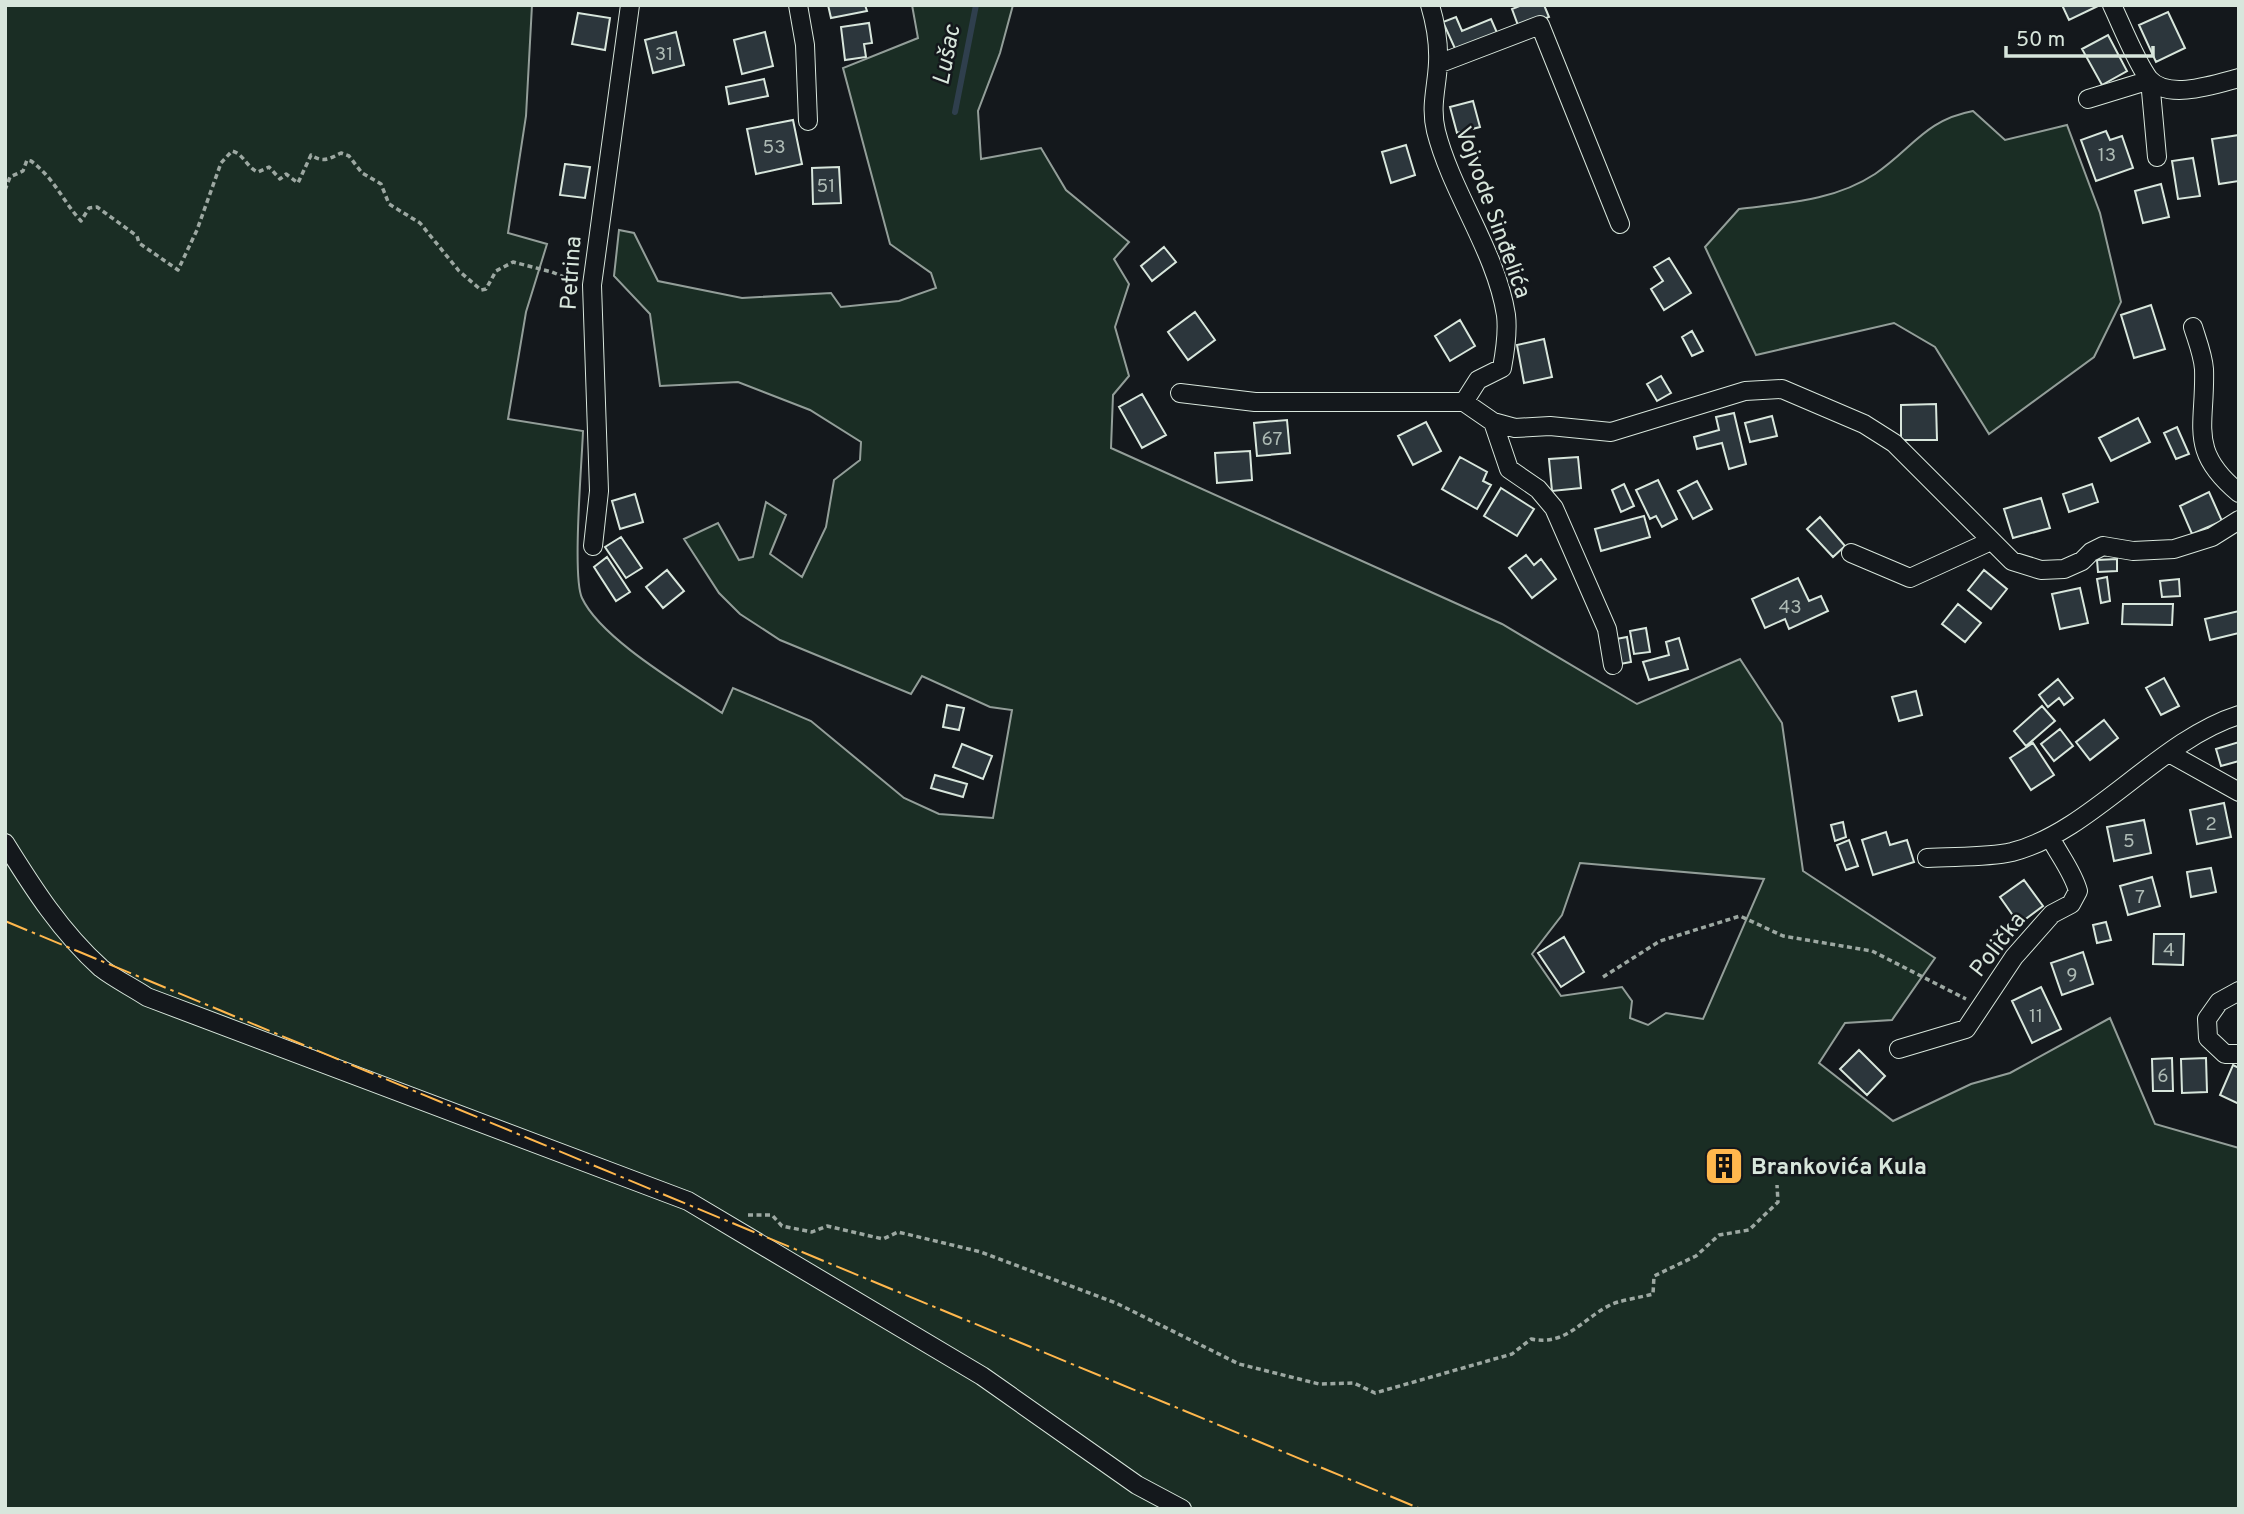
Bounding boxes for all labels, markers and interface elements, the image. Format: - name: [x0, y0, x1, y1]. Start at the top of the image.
- scale bar: [2006, 14, 2153, 58]
- water label: Lušac: [927, 22, 969, 88]
- text: 50 m: [2016, 27, 2065, 54]
- house number: 31: [655, 43, 673, 67]
- street label: Vojvode Sinđelića: [1447, 123, 1536, 303]
- house number: 53: [762, 136, 786, 160]
- house number: 13: [2098, 144, 2116, 168]
- house number: 51: [817, 175, 835, 199]
- street label: Petrina: [555, 235, 590, 311]
- house number: 67: [1262, 428, 1283, 452]
- house number: 43: [1778, 596, 1802, 620]
- house number: 2: [2205, 813, 2217, 837]
- house number: 5: [2123, 830, 2135, 854]
- house number: 7: [2135, 886, 2145, 910]
- street label: Polička: [1965, 907, 2033, 984]
- house number: 4: [2163, 939, 2175, 963]
- house number: 9: [2066, 964, 2078, 988]
- house number: 11: [2029, 1005, 2043, 1029]
- house number: 6: [2157, 1065, 2169, 1089]
- building icon: Brankovića Kula: [1703, 1145, 1745, 1187]
- place label: Brankovića Kula: [1751, 1154, 1927, 1183]

